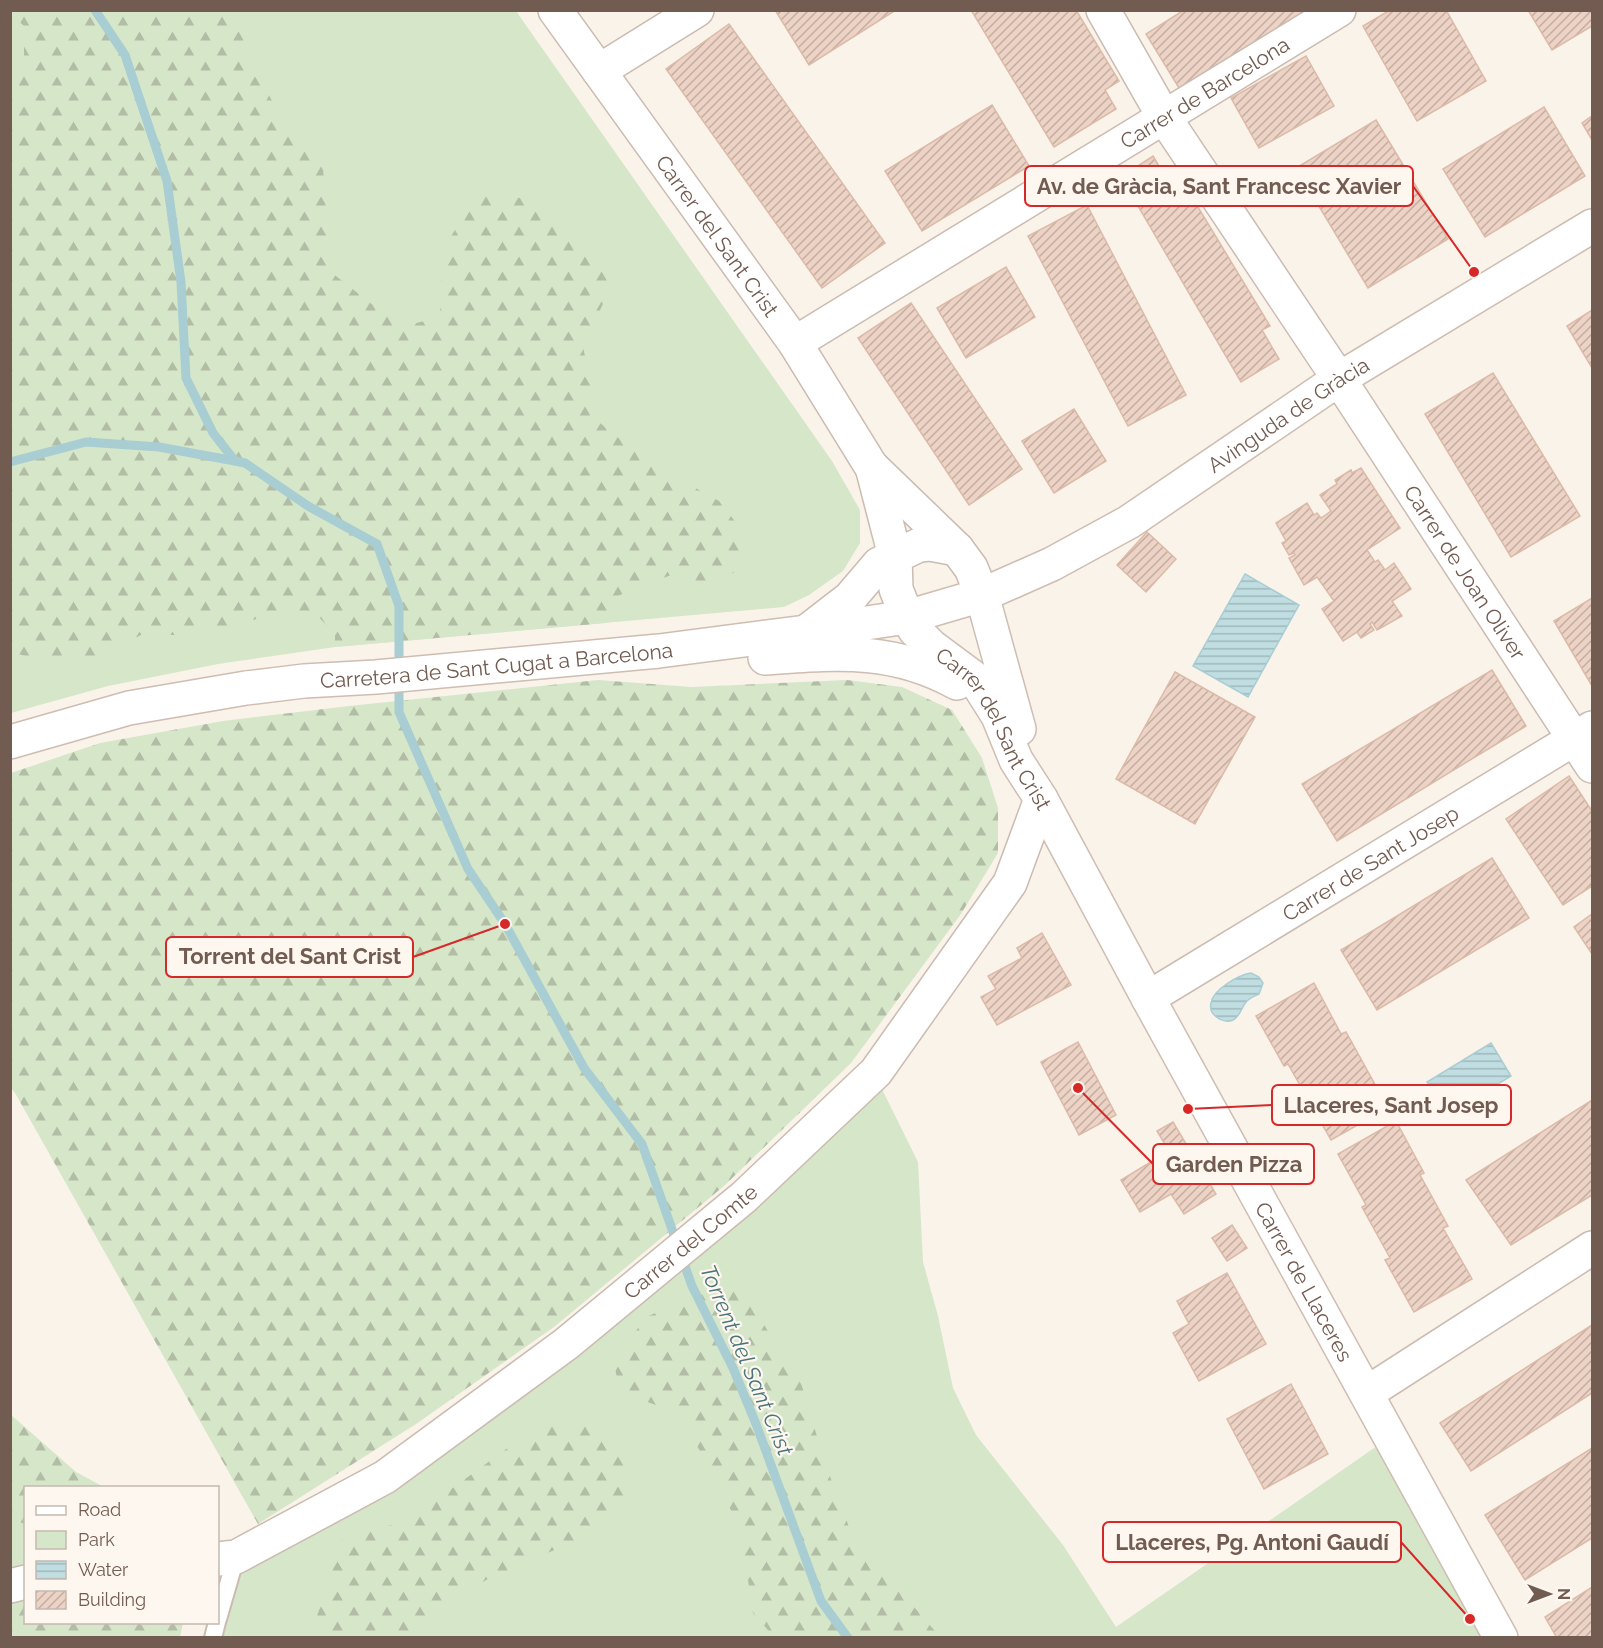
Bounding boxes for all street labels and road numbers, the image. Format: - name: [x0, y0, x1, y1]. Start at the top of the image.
- street label: Carrer de Barcelona: [1115, 31, 1294, 154]
- street label: Carrer del Sant Crist: [651, 150, 784, 321]
- street label: Avinguda de Gràcia: [1203, 351, 1373, 477]
- street label: Carrer de Joan Oliver: [1399, 480, 1532, 665]
- street label: Carretera de Sant Cugat a Barcelona: [319, 637, 674, 693]
- street label: Carrer del Sant Crist: [931, 642, 1057, 814]
- street label: Carrer de Sant Josep: [1277, 800, 1463, 926]
- street label: Carrer del Comte: [618, 1179, 762, 1304]
- street label: Carrer de Llaceres: [1250, 1197, 1358, 1366]

